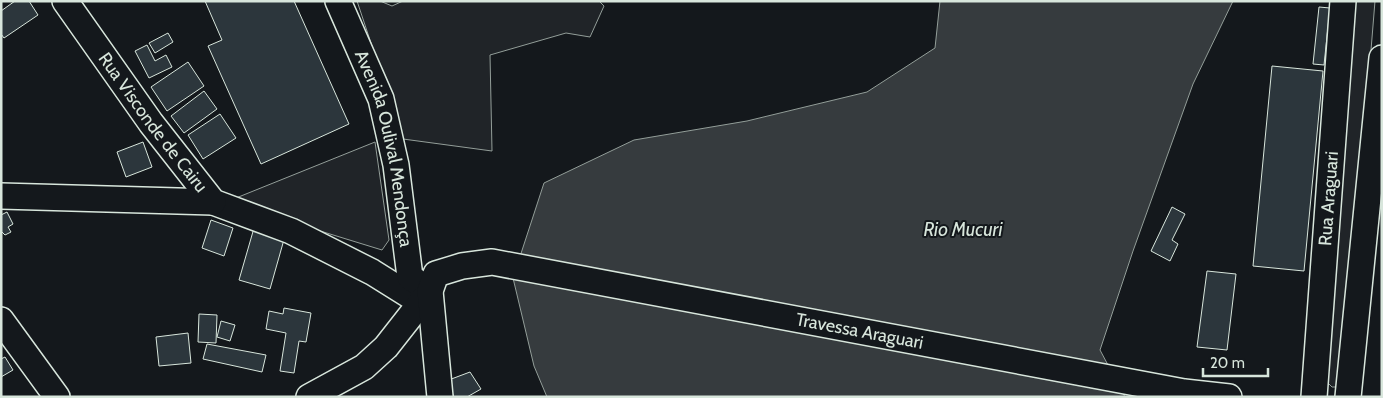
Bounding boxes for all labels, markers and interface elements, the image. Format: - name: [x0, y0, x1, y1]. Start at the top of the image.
- street label: Avenida Oulival Mendonça: [350, 47, 417, 249]
- street label: Rua Visconde de Cairu: [94, 48, 212, 197]
- street label: Rua Araguari: [1314, 151, 1343, 247]
- water label: Rio Mucuri: [924, 218, 1003, 241]
- street label: Travessa Araguari: [794, 308, 925, 354]
- scale bar: [1203, 346, 1268, 378]
- text: 20 m: [1210, 354, 1245, 372]

